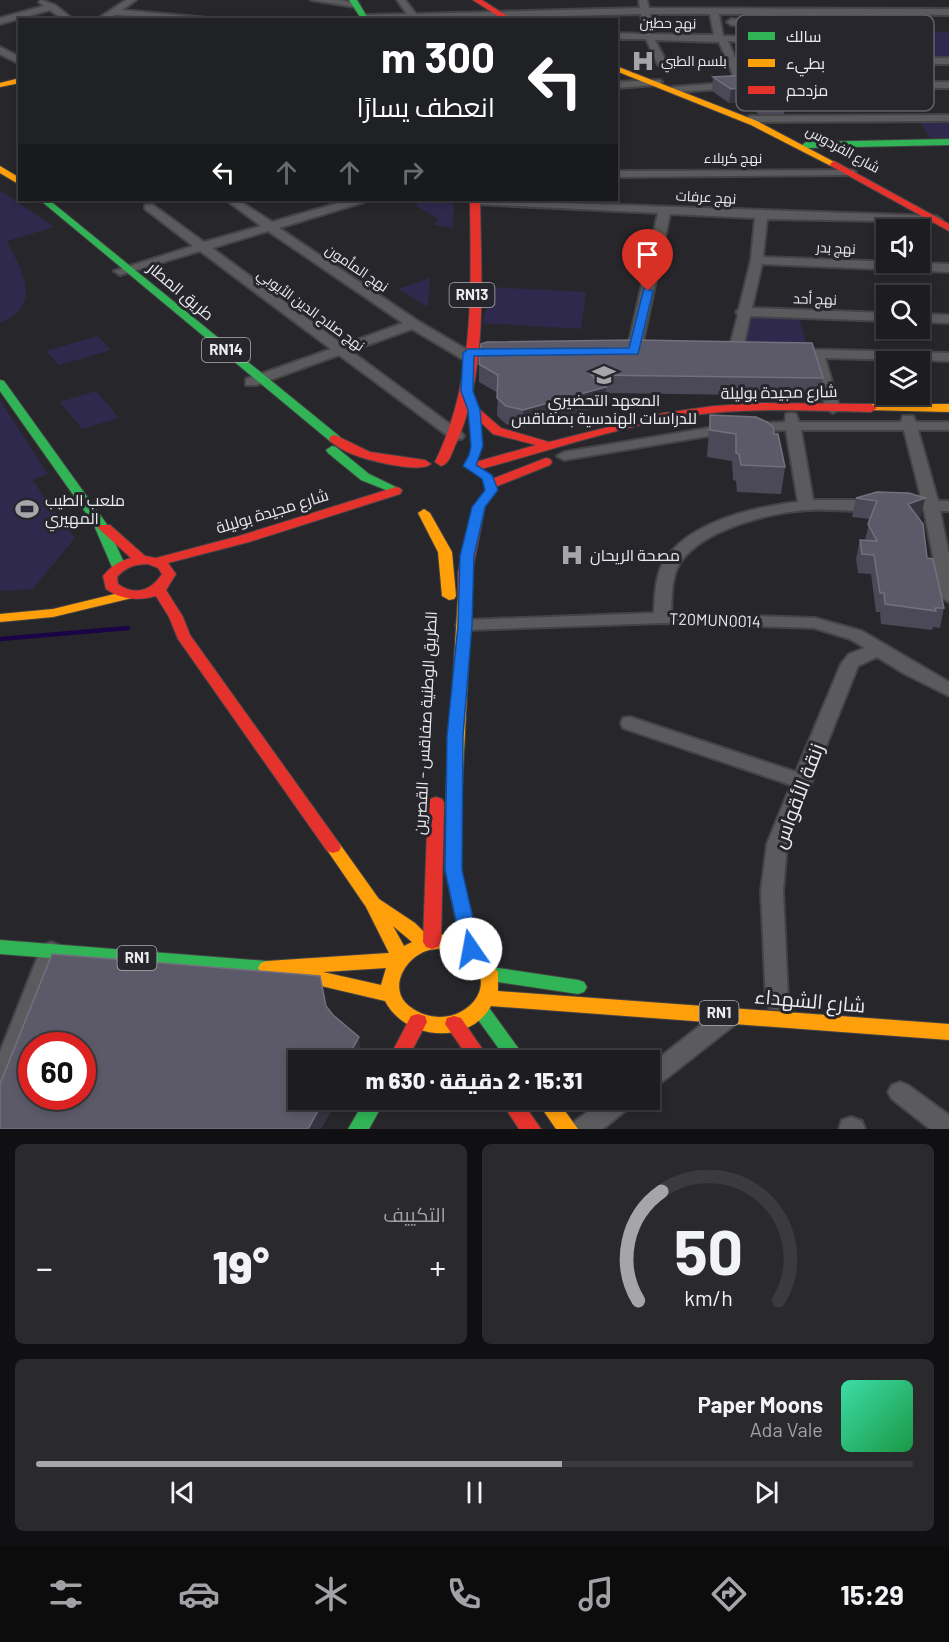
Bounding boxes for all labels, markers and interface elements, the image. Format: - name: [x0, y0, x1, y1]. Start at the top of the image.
- street label: نهج حطين: [639, 14, 697, 32]
- legend: [736, 15, 934, 111]
- text: سالك: [786, 26, 821, 45]
- text: 300 m: [381, 31, 495, 81]
- icon: left: [516, 42, 594, 120]
- hospital icon: بلسم الطبي: [630, 48, 656, 74]
- place label: بلسم الطبي: [661, 52, 727, 73]
- text: بطيء: [786, 53, 825, 77]
- text: مزدحم: [786, 80, 828, 102]
- text: انعطف يسارًا: [356, 90, 495, 122]
- street label: شارع الفردوس: [803, 121, 883, 177]
- street label: نهج كربلاء: [704, 149, 762, 167]
- icon: left: [207, 156, 240, 189]
- icon: ahead: [270, 156, 303, 189]
- icon: ahead: [333, 156, 366, 189]
- icon: right: [396, 156, 429, 189]
- street label: نهج عرفات: [675, 186, 737, 208]
- map controls: [876, 219, 930, 405]
- button: sound: [876, 219, 930, 273]
- pin: [622, 229, 673, 291]
- icon: arrive: [631, 238, 664, 271]
- street label: نهج بدر: [815, 238, 856, 258]
- street label: نهج المأمون: [322, 240, 392, 296]
- street label: طريق المطار: [142, 257, 218, 325]
- street label: نهج صلاح الدين الأيوبي: [252, 265, 368, 357]
- road number: RN13: [450, 283, 494, 307]
- button: search: [876, 285, 930, 339]
- street label: نهج أحد: [793, 289, 837, 309]
- road number: RN14: [202, 338, 250, 362]
- button: layers: [876, 351, 930, 405]
- school or university icon: المعهد التحضيري للدراسات الهندسية بصفاقس: [591, 362, 617, 388]
- street label: شارع مجيدة بوليلة: [720, 381, 838, 405]
- place label: المعهد التحضيري للدراسات الهندسية بصفاقس: [511, 390, 697, 429]
- street label: شارع مجيدة بوليلة: [213, 484, 331, 540]
- place label: ملعب الطيب المهيري: [45, 490, 125, 532]
- sports icon: ملعب الطيب المهيري: [14, 496, 40, 522]
- hospital icon: مصحة الريحان: [559, 542, 585, 568]
- place label: مصحة الريحان: [590, 545, 680, 566]
- street label: T20MUN0014: [669, 608, 761, 631]
- street label: الطريق الوطنية صفاقس - القصرين: [409, 610, 442, 836]
- street label: زنقة الأقواس: [766, 740, 830, 852]
- position arrow: [439, 917, 503, 981]
- road number: RN1: [118, 946, 156, 970]
- street label: شارع الشهداء: [753, 983, 866, 1020]
- road number: RN1: [700, 1001, 738, 1025]
- speed limit sign: 60: [18, 1032, 96, 1110]
- text: 15:31 · 2 دقيقة · 630 m: [366, 1067, 582, 1093]
- text: التكييف: [383, 1202, 446, 1226]
- text: 50: [673, 1213, 743, 1287]
- text: 19°: [213, 1239, 269, 1293]
- text: −: [36, 1247, 53, 1287]
- text: +: [430, 1247, 446, 1287]
- text: km/h: [684, 1285, 732, 1310]
- text: Paper Moons: [698, 1391, 823, 1417]
- text: Ada Vale: [750, 1417, 823, 1441]
- icon: previous: [166, 1476, 199, 1509]
- icon: pause: [458, 1476, 491, 1509]
- icon: next: [750, 1476, 783, 1509]
- icon: filters: [45, 1573, 87, 1615]
- icon: car: [178, 1573, 220, 1615]
- icon: climate: [310, 1573, 352, 1615]
- icon: phone: [443, 1573, 485, 1615]
- icon: music: [575, 1573, 617, 1615]
- icon: directions: [708, 1573, 750, 1615]
- text: 15:29: [840, 1578, 904, 1610]

